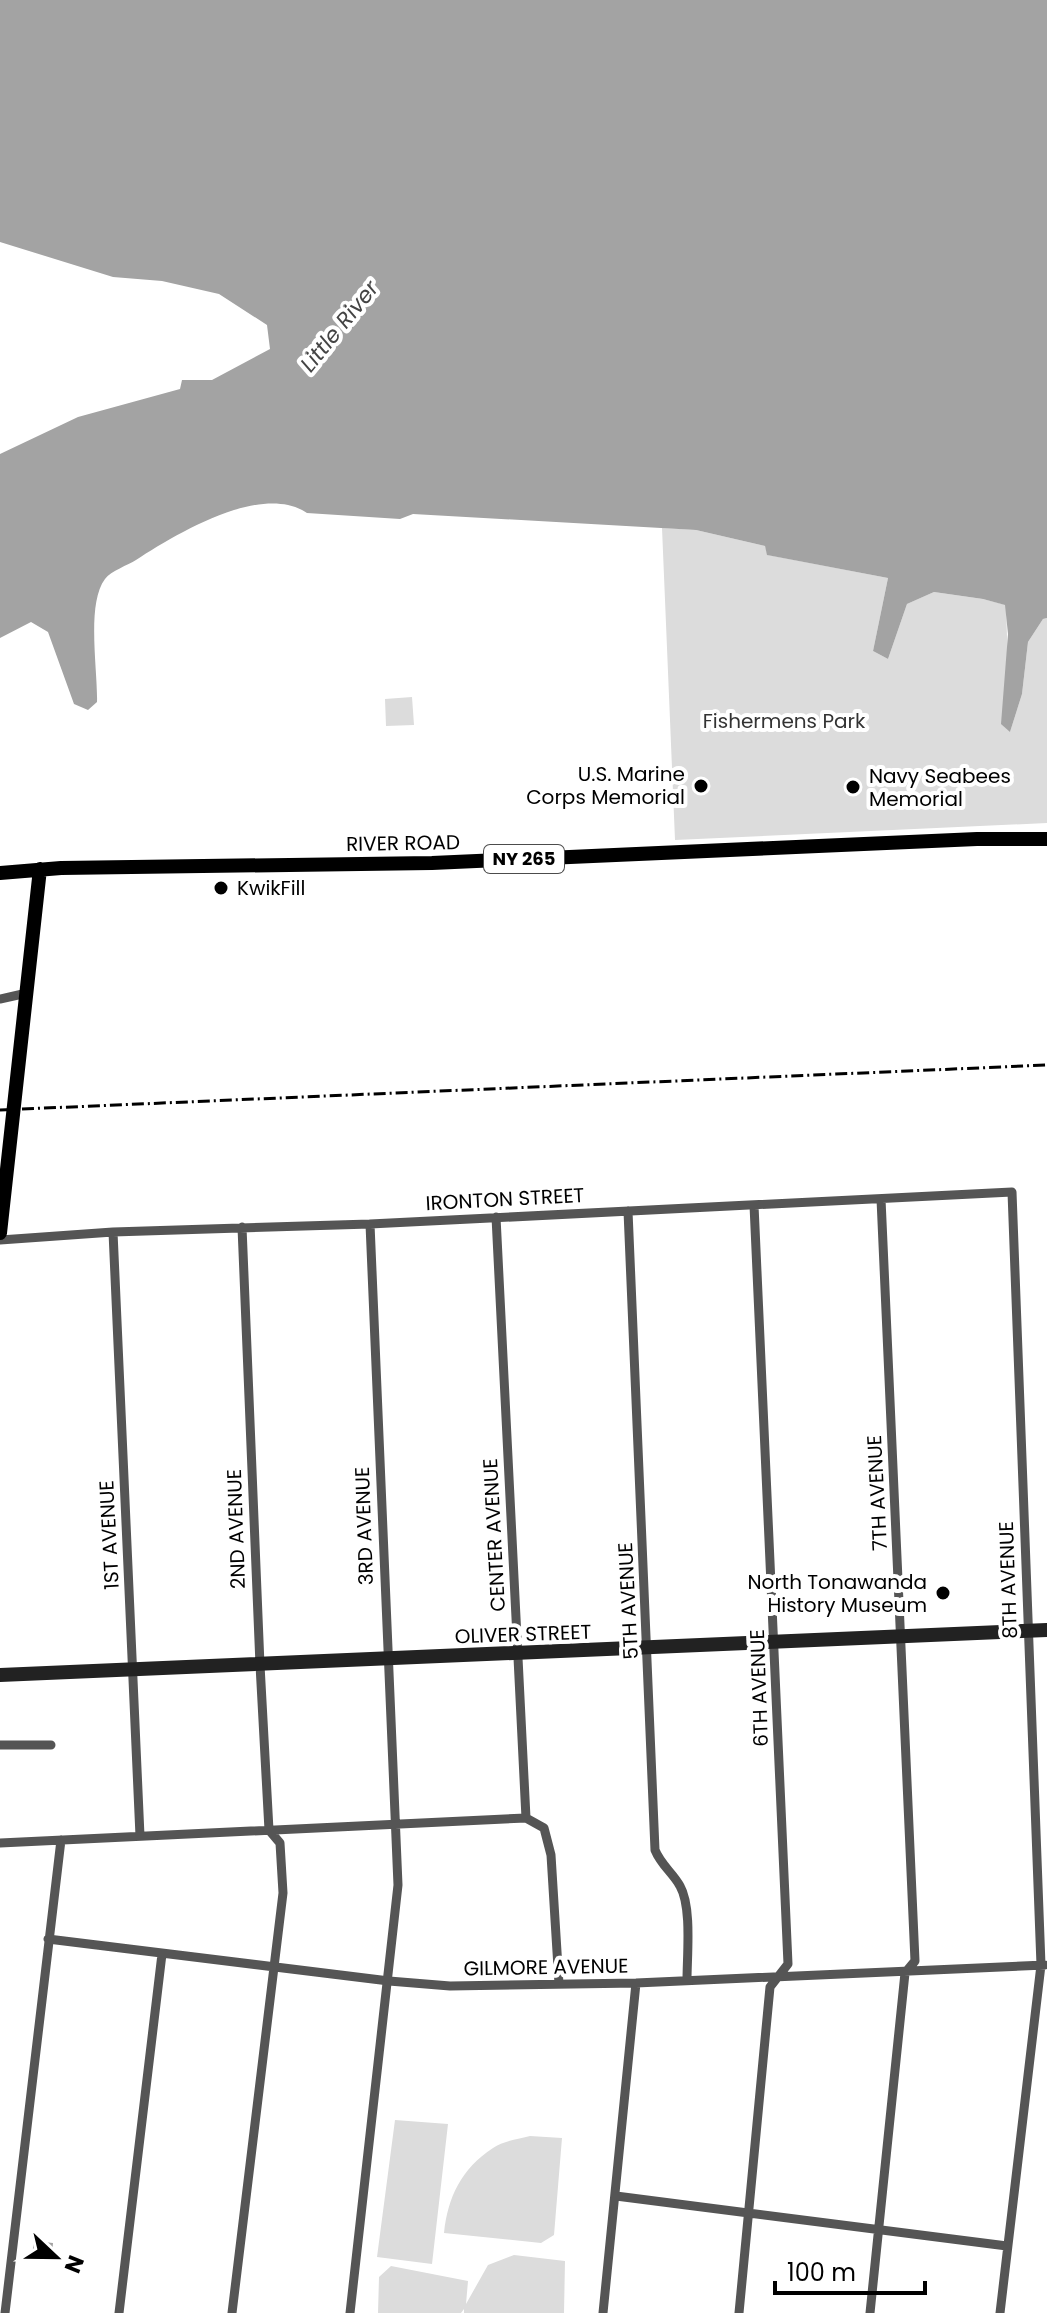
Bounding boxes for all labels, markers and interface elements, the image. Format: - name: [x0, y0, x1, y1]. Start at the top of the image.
- water label: Little River: [293, 273, 386, 379]
- park label: Fishermens Park: [703, 707, 866, 735]
- place label: U.S. Marine Corps Memorial: [526, 760, 685, 811]
- place label: Navy Seabees Memorial: [869, 762, 1011, 813]
- marker: U.S. Marine Corps Memorial: [692, 777, 710, 795]
- marker: Navy Seabees Memorial: [844, 778, 862, 796]
- street label: RIVER ROAD: [346, 828, 460, 858]
- road number: NY 265: [484, 845, 564, 873]
- place label: KwikFill: [237, 874, 305, 902]
- marker: KwikFill: [212, 879, 230, 897]
- street label: IRONTON STREET: [425, 1181, 585, 1217]
- street label: 7TH AVENUE: [860, 1434, 894, 1552]
- street label: CENTER AVENUE: [476, 1458, 512, 1612]
- street label: 3RD AVENUE: [348, 1466, 380, 1586]
- street label: 2ND AVENUE: [220, 1468, 252, 1590]
- street label: 1ST AVENUE: [92, 1480, 126, 1590]
- street label: 8TH AVENUE: [992, 1521, 1024, 1639]
- street label: 5TH AVENUE: [611, 1542, 645, 1660]
- place label: North Tonawanda History Museum: [748, 1568, 927, 1619]
- marker: North Tonawanda History Museum: [934, 1584, 952, 1602]
- street label: OLIVER STREET: [454, 1618, 592, 1650]
- street label: 6TH AVENUE: [743, 1629, 775, 1747]
- street label: GILMORE AVENUE: [463, 1952, 629, 1982]
- north arrow: [16, 2217, 96, 2297]
- scale bar: [775, 2245, 925, 2295]
- text: N: [57, 2251, 92, 2278]
- text: 100 m: [787, 2256, 856, 2289]

